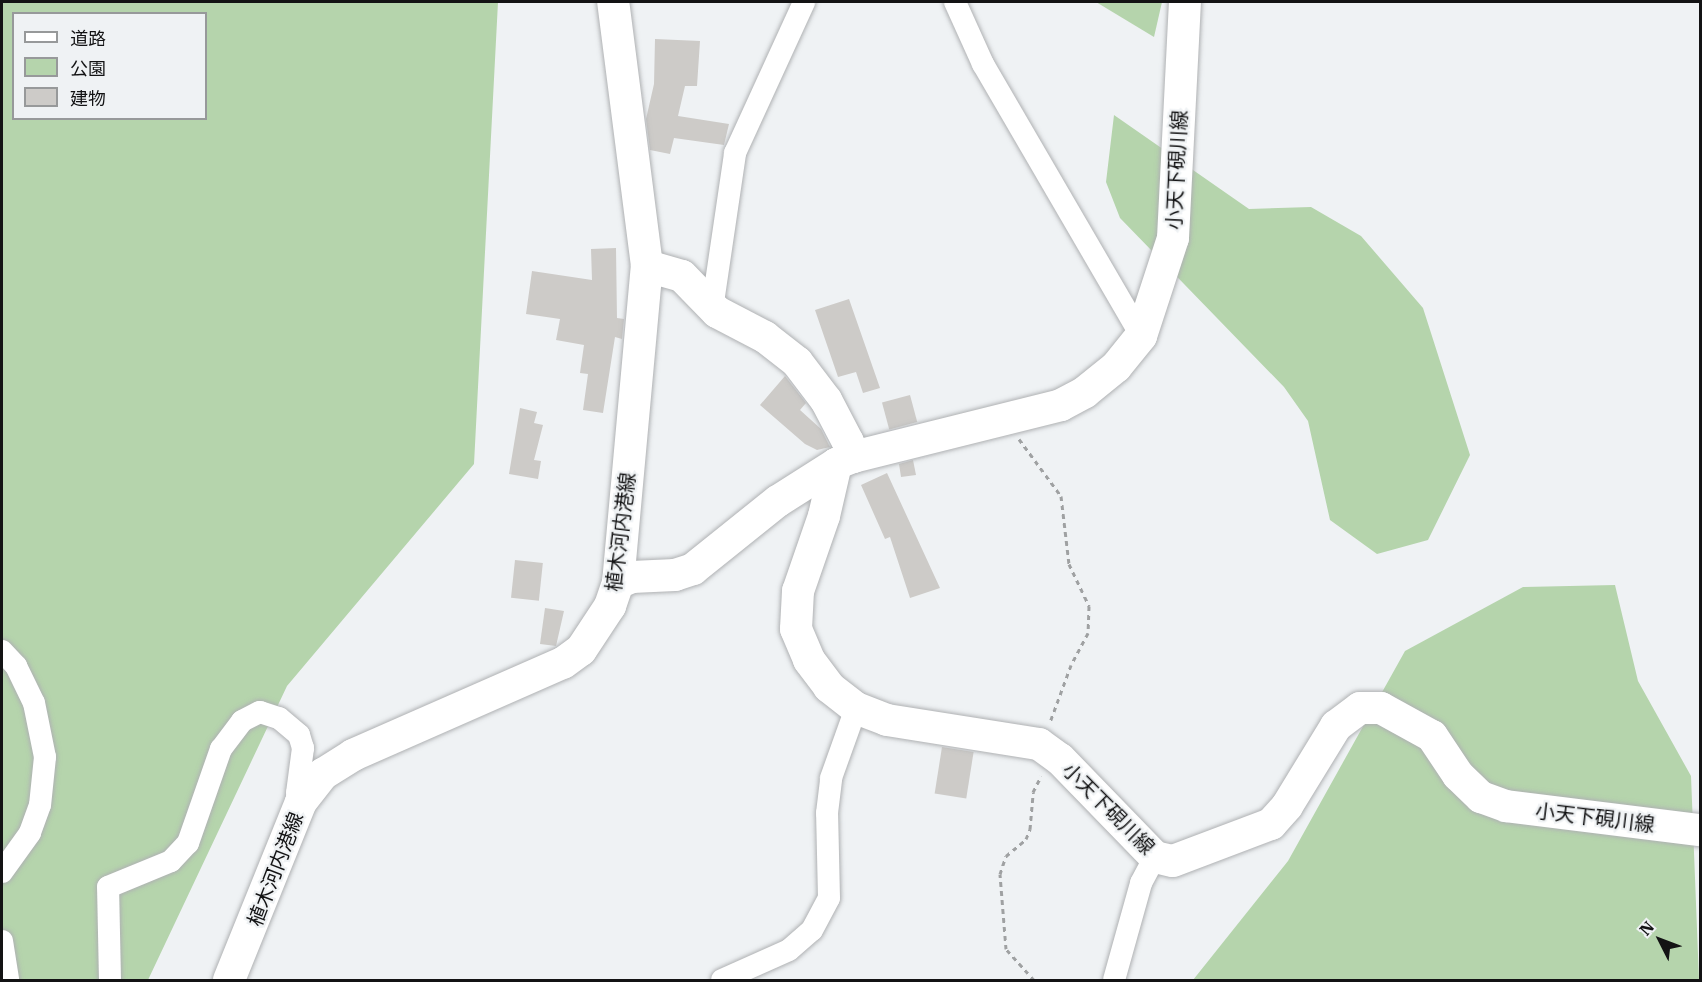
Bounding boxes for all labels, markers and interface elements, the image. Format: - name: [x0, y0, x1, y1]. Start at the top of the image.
- legend: [12, 12, 207, 120]
- text: 道路: [70, 27, 106, 50]
- text: 公園: [70, 57, 106, 80]
- text: 建物: [70, 87, 106, 110]
- street label: 小天下硯川線: [1161, 109, 1191, 231]
- street label: 植木河内港線: [601, 471, 639, 593]
- street label: 小天下硯川線: [1058, 757, 1160, 859]
- street label: 小天下硯川線: [1534, 798, 1656, 836]
- street label: 植木河内港線: [242, 809, 308, 929]
- north arrow: [1630, 910, 1690, 970]
- text: N: [1635, 917, 1658, 939]

